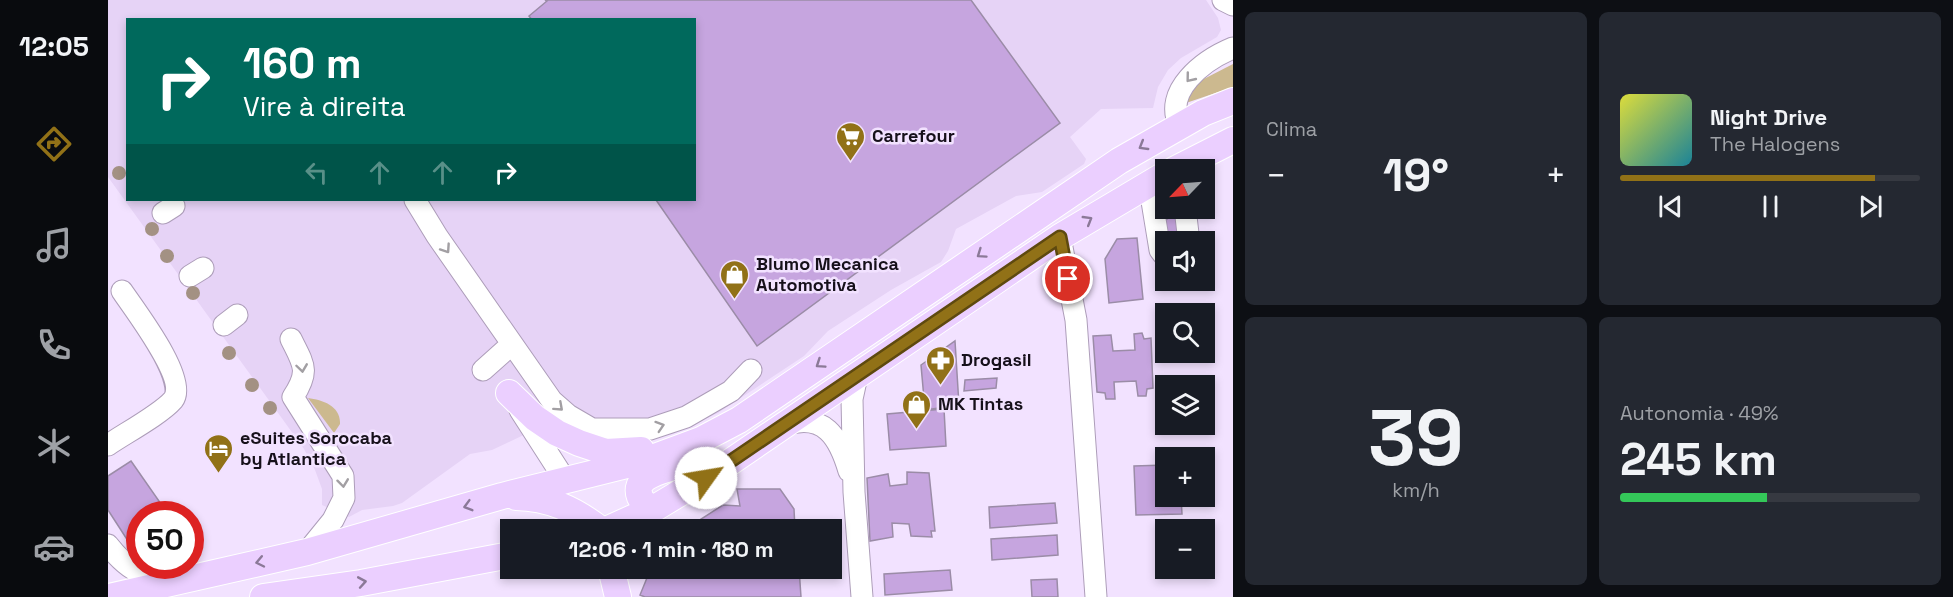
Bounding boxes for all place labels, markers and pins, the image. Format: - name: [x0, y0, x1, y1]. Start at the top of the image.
- supermarket icon: Carrefour: [835, 120, 867, 162]
- place label: Carrefour: [872, 124, 955, 147]
- place label: Blumo Mecanica Automotiva: [756, 252, 899, 296]
- pin: [1042, 253, 1093, 304]
- shop icon: Blumo Mecanica Automotiva: [719, 258, 751, 300]
- pharmacy icon: Drogasil: [924, 344, 956, 386]
- place label: Drogasil: [961, 348, 1032, 371]
- shop icon: MK Tintas: [901, 388, 933, 430]
- place label: MK Tintas: [938, 392, 1023, 415]
- place label: eSuites Sorocaba by Atlantica: [240, 426, 393, 470]
- hotel icon: eSuites Sorocaba by Atlantica: [203, 432, 235, 474]

